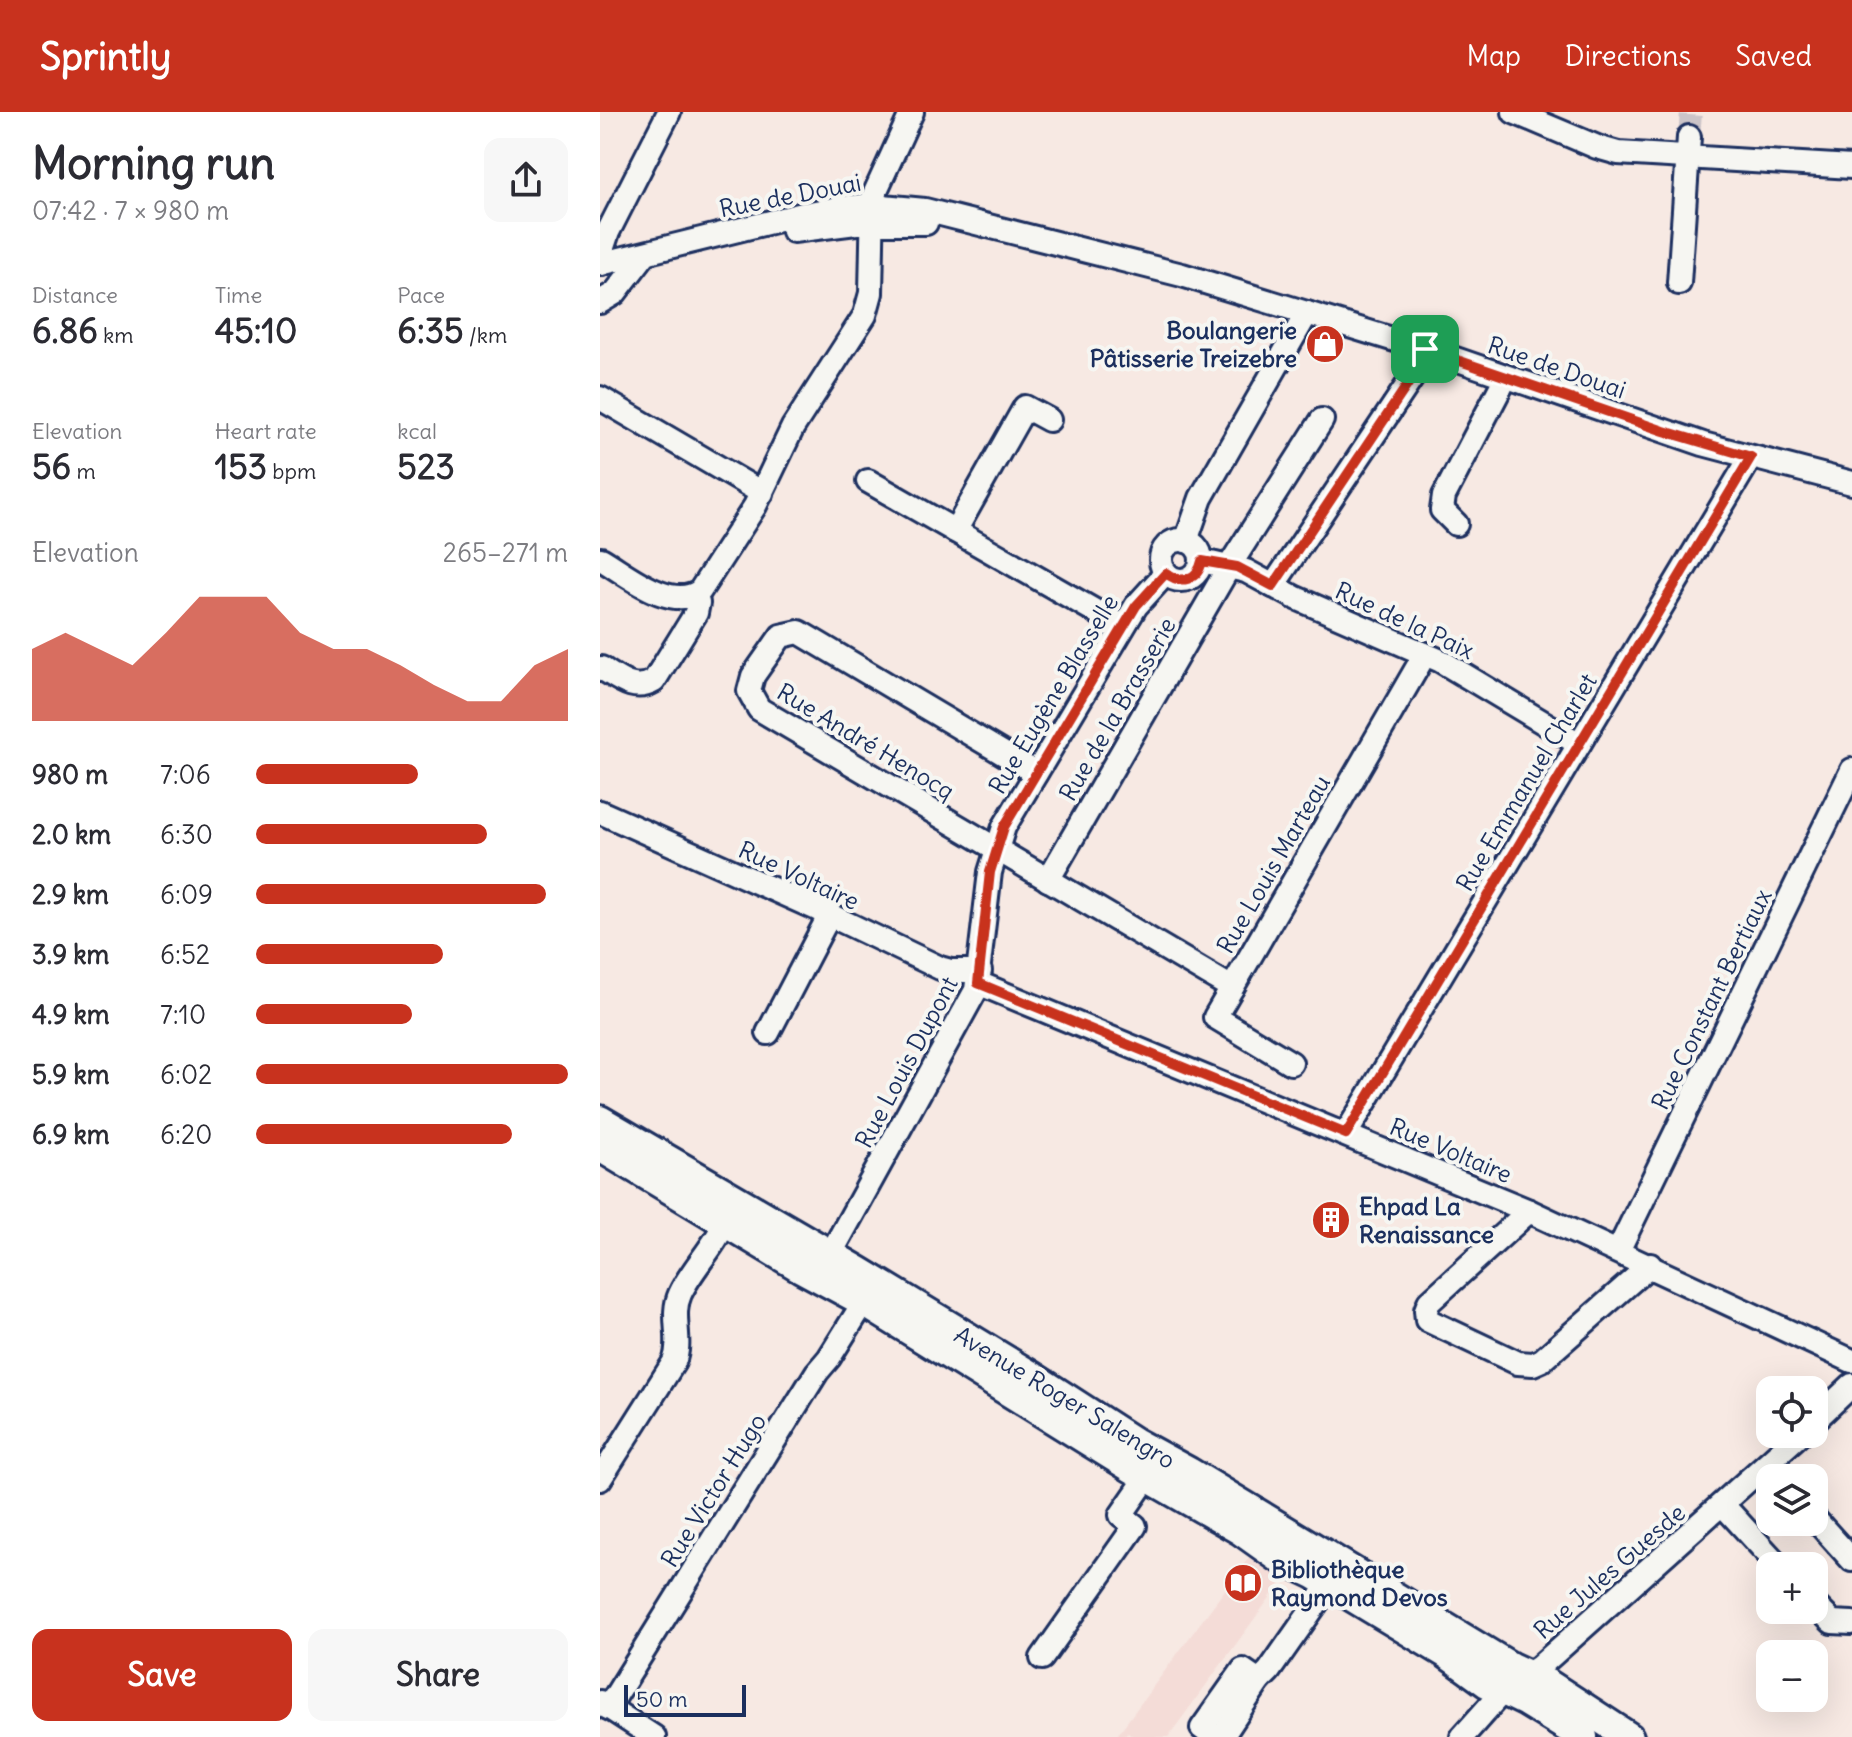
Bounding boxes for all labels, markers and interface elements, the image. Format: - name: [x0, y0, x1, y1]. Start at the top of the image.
- text: Sprintly: [40, 33, 171, 80]
- text: Map: [1466, 38, 1521, 74]
- text: Directions: [1565, 38, 1691, 74]
- text: Saved: [1735, 38, 1812, 74]
- text: Morning run: [32, 136, 275, 191]
- button: share: [484, 138, 568, 222]
- street label: Rue de Douai: [717, 167, 863, 223]
- text: 07:42 · 7 × 980 m: [32, 194, 229, 227]
- text: Distance: [32, 281, 118, 309]
- text: Time: [215, 281, 262, 309]
- text: Pace: [397, 281, 445, 309]
- text: 6.86: [32, 309, 98, 352]
- text: 45:10: [215, 309, 297, 352]
- text: 6:35: [397, 309, 464, 352]
- place label: Boulangerie Pâtisserie Treizebre: [1090, 315, 1297, 373]
- pin: [1391, 315, 1459, 383]
- text: km: [98, 321, 134, 349]
- text: /km: [464, 321, 507, 349]
- shop icon: Boulangerie Pâtisserie Treizebre: [1304, 323, 1346, 365]
- icon: arrive: [1403, 327, 1447, 371]
- street label: Rue de Douai: [1484, 329, 1630, 405]
- text: Elevation: [32, 417, 122, 445]
- text: Heart rate: [215, 417, 317, 445]
- text: kcal: [397, 417, 437, 445]
- text: 56: [32, 445, 71, 488]
- text: 153: [215, 445, 267, 488]
- text: 523: [397, 445, 455, 488]
- text: m: [71, 457, 96, 485]
- text: bpm: [267, 457, 316, 485]
- text: Elevation: [32, 536, 139, 569]
- text: 265–271 m: [443, 536, 568, 569]
- street label: Rue de la Paix: [1331, 575, 1479, 665]
- street label: Rue Eugène Blasselle: [982, 589, 1124, 799]
- street label: Rue de la Brasserie: [1052, 612, 1182, 806]
- street label: Rue Emmanuel Charlet: [1449, 668, 1603, 896]
- street label: Rue André Henocq: [772, 676, 960, 806]
- text: 980 m: [32, 758, 108, 791]
- text: 7:06: [160, 758, 211, 791]
- street label: Rue Louis Marteau: [1210, 769, 1336, 959]
- text: 2.0 km: [32, 818, 111, 851]
- text: 6:30: [160, 818, 213, 851]
- street label: Rue Voltaire: [734, 834, 864, 916]
- text: 2.9 km: [32, 878, 109, 911]
- text: 6:09: [160, 878, 213, 911]
- street label: Rue Constant Bertiaux: [1644, 883, 1778, 1114]
- text: 3.9 km: [32, 938, 109, 971]
- text: 6:52: [160, 938, 210, 971]
- street label: Rue Louis Dupont: [848, 971, 964, 1153]
- text: 4.9 km: [32, 998, 110, 1031]
- text: 7:10: [160, 998, 206, 1031]
- text: 5.9 km: [32, 1058, 110, 1091]
- text: 6:02: [160, 1058, 212, 1091]
- street label: Rue Voltaire: [1385, 1111, 1517, 1189]
- text: 6.9 km: [32, 1118, 110, 1151]
- text: 6:20: [160, 1118, 212, 1151]
- place label: Ehpad La Renaissance: [1359, 1191, 1494, 1249]
- building icon: Ehpad La Renaissance: [1310, 1199, 1352, 1241]
- street label: Avenue Roger Salengro: [949, 1319, 1181, 1475]
- map controls: [1756, 1376, 1828, 1712]
- button: locate: [1756, 1376, 1828, 1448]
- street label: Rue Victor Hugo: [654, 1408, 772, 1572]
- button: layers: [1756, 1464, 1828, 1536]
- street label: Rue Jules Guesde: [1527, 1497, 1691, 1645]
- button: +: [1756, 1552, 1828, 1624]
- place label: Bibliothèque Raymond Devos: [1271, 1554, 1448, 1612]
- library icon: Bibliothèque Raymond Devos: [1222, 1562, 1264, 1604]
- button: Save: [32, 1629, 292, 1721]
- button: Share: [308, 1629, 568, 1721]
- button: −: [1756, 1640, 1828, 1712]
- scale bar: [624, 1681, 746, 1717]
- text: 50 m: [636, 1685, 688, 1713]

